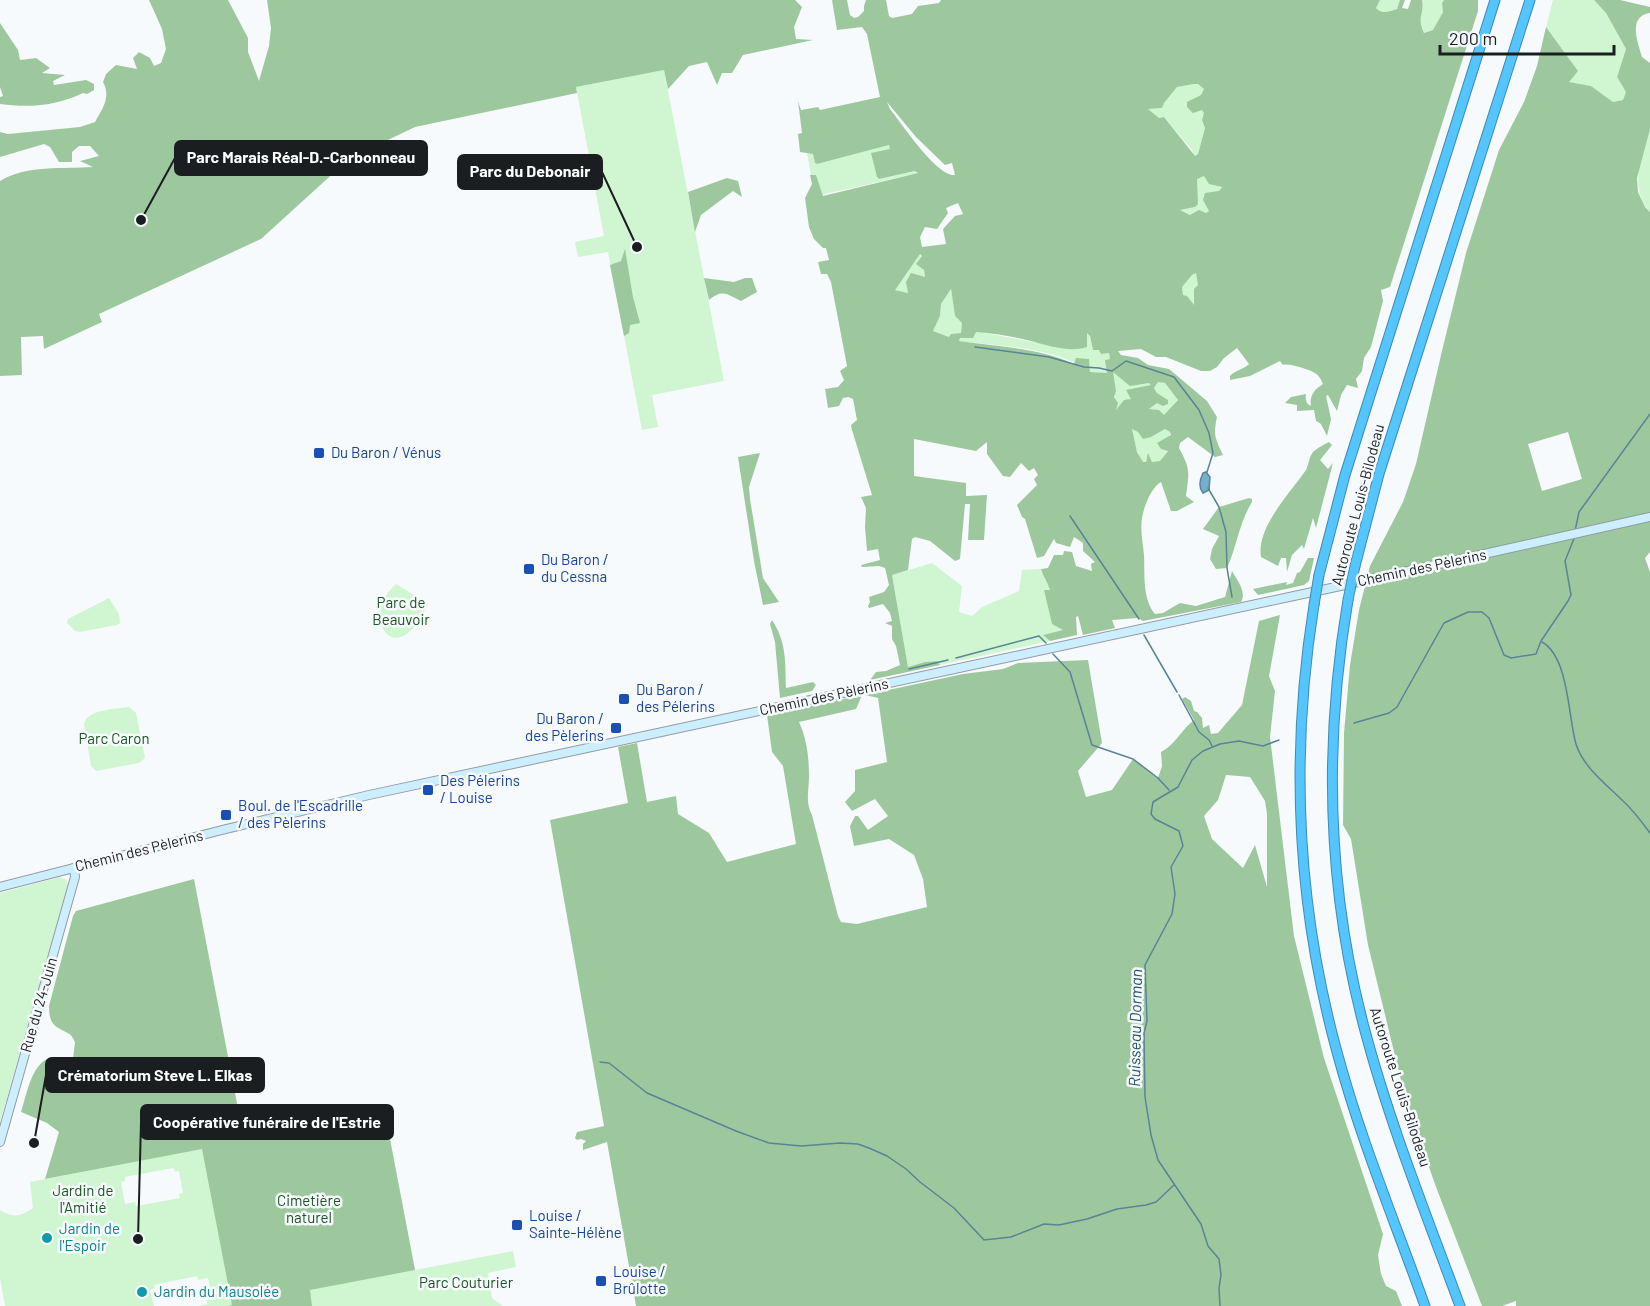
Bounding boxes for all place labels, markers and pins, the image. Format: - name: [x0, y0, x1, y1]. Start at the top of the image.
- callout: Parc Marais Réal-D.-Carbonneau: [175, 141, 427, 175]
- callout: Parc du Debonair: [458, 155, 602, 189]
- place label: Du Baron / Vénus: [331, 443, 441, 461]
- marker: Du Baron / Vénus: [312, 446, 326, 460]
- place label: Du Baron / du Cessna: [541, 550, 609, 585]
- marker: Du Baron / du Cessna: [522, 562, 536, 576]
- place label: Du Baron / des Pélerins: [636, 680, 715, 715]
- marker: Du Baron / des Pélerins: [617, 692, 631, 706]
- place label: Du Baron / des Pèlerins: [525, 709, 604, 744]
- marker: Du Baron / des Pèlerins: [609, 721, 623, 735]
- place label: Des Pélerins / Louise: [440, 771, 520, 806]
- marker: Des Pélerins / Louise: [421, 783, 435, 797]
- place label: Boul. de l'Escadrille / des Pèlerins: [238, 796, 363, 831]
- marker: Boul. de l'Escadrille / des Pèlerins: [219, 808, 233, 822]
- callout: Crématorium Steve L. Elkas: [46, 1058, 264, 1092]
- callout: Coopérative funéraire de l'Estrie: [141, 1105, 393, 1139]
- place label: Louise / Sainte-Hélène: [529, 1206, 622, 1241]
- marker: Louise / Sainte-Hélène: [510, 1218, 524, 1232]
- place label: Jardin de l'Espoir: [59, 1219, 120, 1254]
- marker: Jardin de l'Espoir: [40, 1231, 54, 1245]
- place label: Louise / Brûlotte: [613, 1262, 666, 1297]
- marker: Louise / Brûlotte: [594, 1274, 608, 1288]
- place label: Jardin du Mausolée: [154, 1282, 279, 1300]
- marker: Jardin du Mausolée: [135, 1285, 149, 1299]

